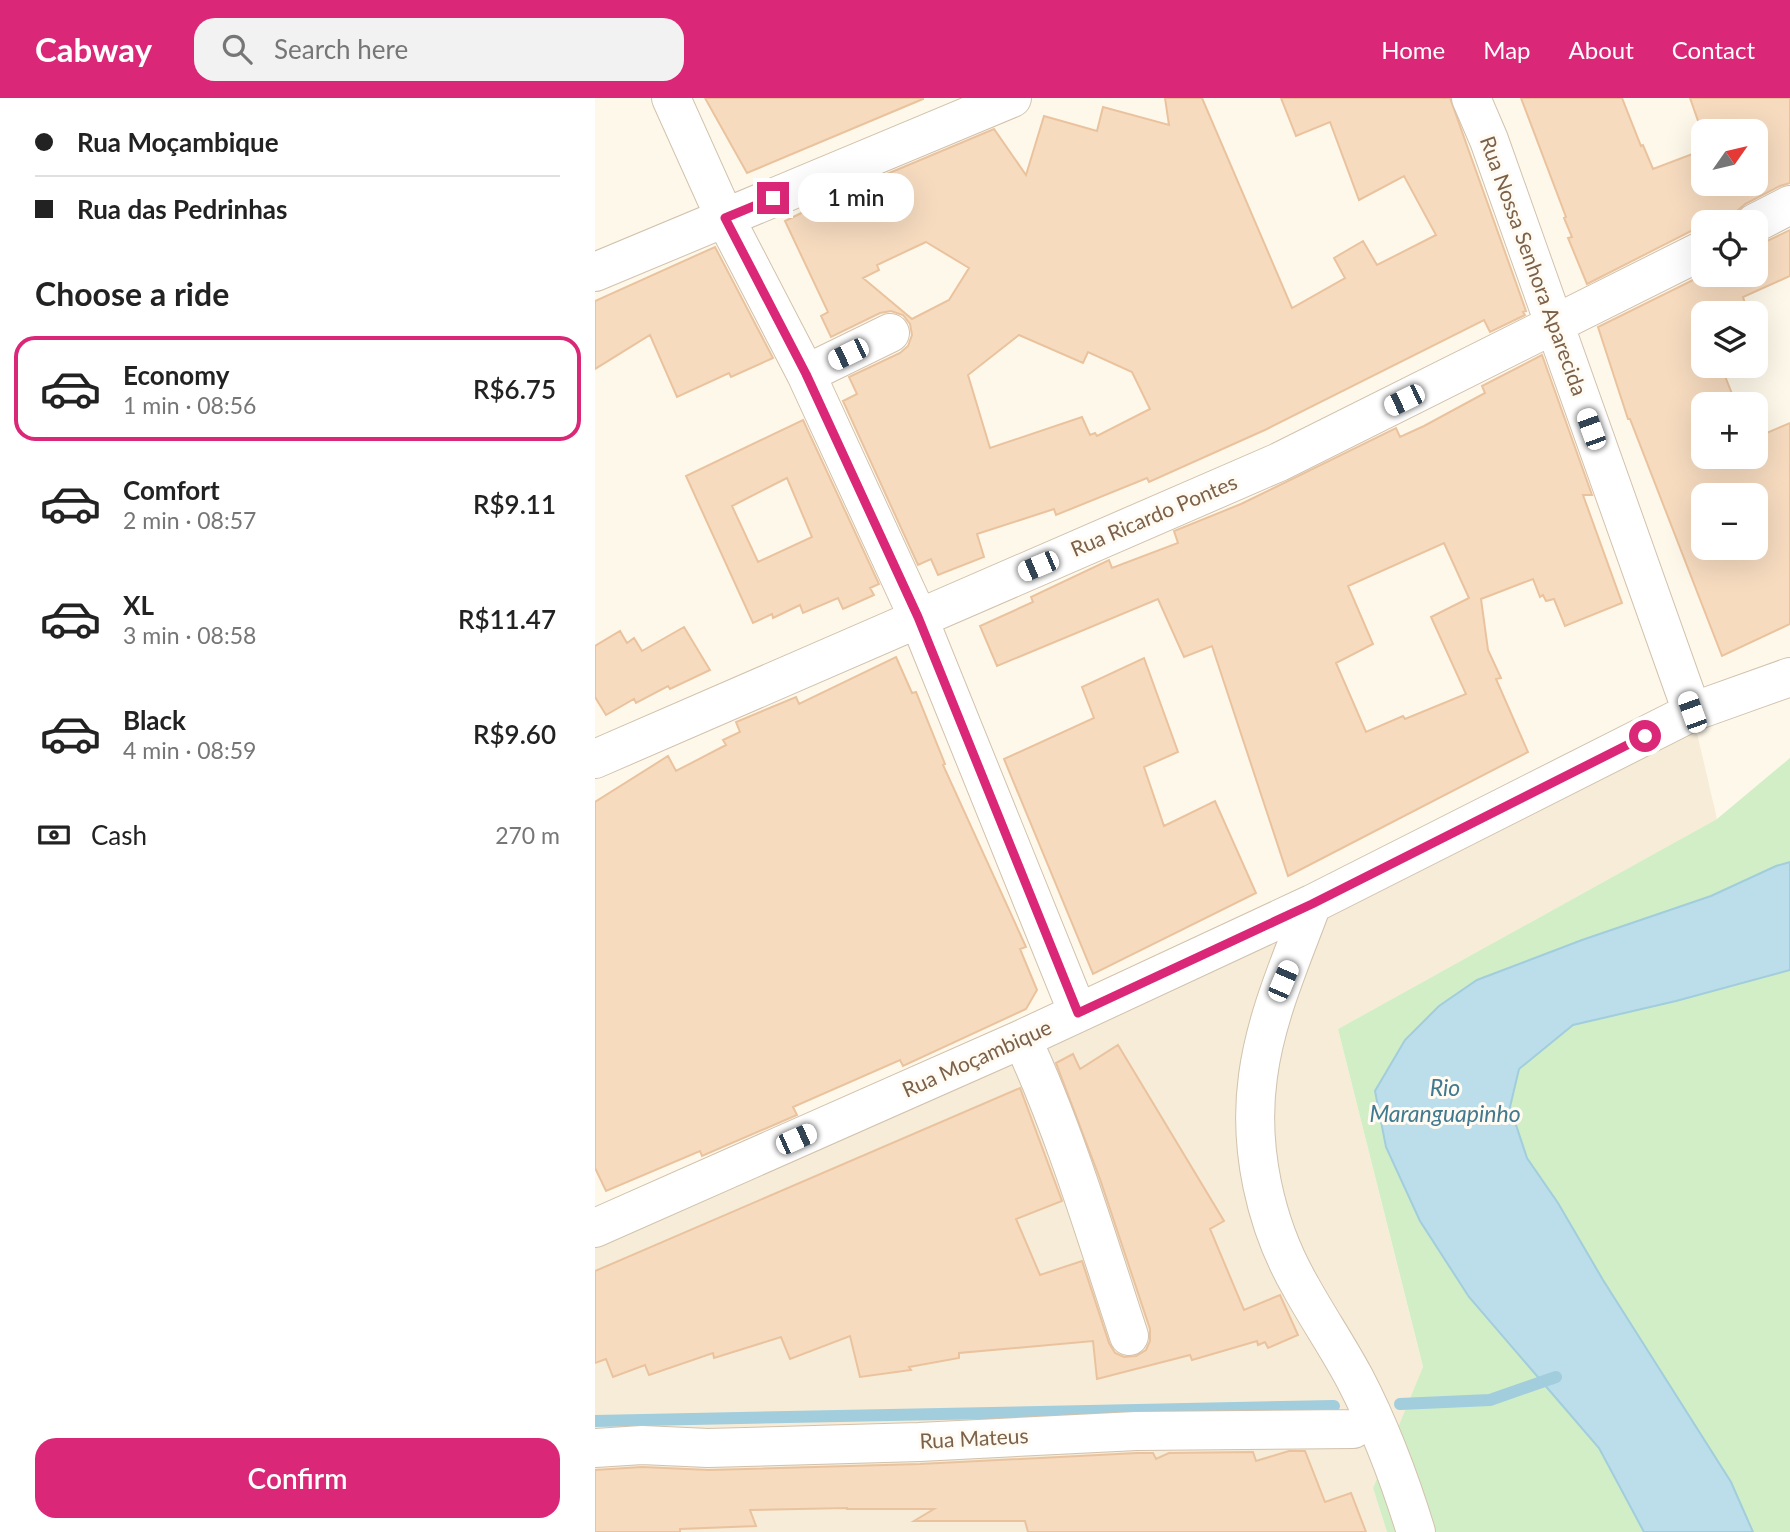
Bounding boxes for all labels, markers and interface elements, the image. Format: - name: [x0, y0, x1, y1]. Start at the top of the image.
- search box: [194, 18, 684, 81]
- text: Cabway: [35, 29, 152, 69]
- icon: search: [218, 30, 256, 68]
- text: Search here: [274, 33, 408, 65]
- text: Home: [1381, 35, 1445, 64]
- text: Map: [1483, 35, 1531, 64]
- text: About: [1569, 35, 1634, 64]
- text: Contact: [1672, 35, 1755, 64]
- north arrow: [1691, 119, 1767, 196]
- map controls: [1691, 119, 1768, 560]
- text: Rua Moçambique: [77, 126, 279, 158]
- street label: Rua Nossa Senhora Aparecida: [1476, 132, 1593, 399]
- callout: 1 min: [797, 174, 913, 222]
- route end: [757, 182, 789, 214]
- text: 1 min: [828, 183, 884, 211]
- text: Rua das Pedrinhas: [77, 193, 287, 225]
- button: locate: [1691, 210, 1768, 287]
- text: Choose a ride: [35, 274, 229, 313]
- button: layers: [1691, 301, 1768, 378]
- car: [825, 335, 872, 373]
- icon: car: [39, 357, 102, 420]
- text: Economy: [123, 359, 229, 391]
- text: R$6.75: [473, 373, 556, 405]
- car: [1381, 381, 1428, 419]
- text: 1 min · 08:56: [123, 391, 256, 419]
- button: +: [1691, 392, 1768, 469]
- car: [1574, 406, 1609, 452]
- street label: Rua Ricardo Pontes: [1066, 468, 1240, 561]
- icon: car: [39, 472, 102, 535]
- text: Comfort: [123, 474, 220, 506]
- button: −: [1691, 483, 1768, 560]
- text: R$9.11: [473, 488, 556, 520]
- text: 2 min · 08:57: [123, 506, 256, 534]
- car: [1015, 548, 1062, 584]
- icon: car: [39, 587, 102, 650]
- text: XL: [123, 589, 154, 621]
- text: R$11.47: [458, 603, 556, 635]
- text: 3 min · 08:58: [123, 621, 256, 649]
- car: [1675, 689, 1710, 735]
- icon: car: [39, 702, 102, 765]
- text: Black: [123, 704, 186, 736]
- text: R$9.60: [473, 718, 556, 750]
- route start: [1629, 720, 1661, 752]
- text: 4 min · 08:59: [123, 736, 256, 764]
- icon: cash: [35, 816, 73, 854]
- text: Cash: [91, 819, 147, 851]
- text: 270 m: [495, 821, 560, 849]
- car: [1266, 958, 1301, 1004]
- street label: Rua Moçambique: [898, 1014, 1055, 1102]
- water label: Rio Maranguapinho: [1369, 1073, 1521, 1127]
- car: [773, 1121, 820, 1157]
- street label: Rua Mateus: [919, 1422, 1029, 1453]
- button: Confirm: [35, 1438, 560, 1518]

